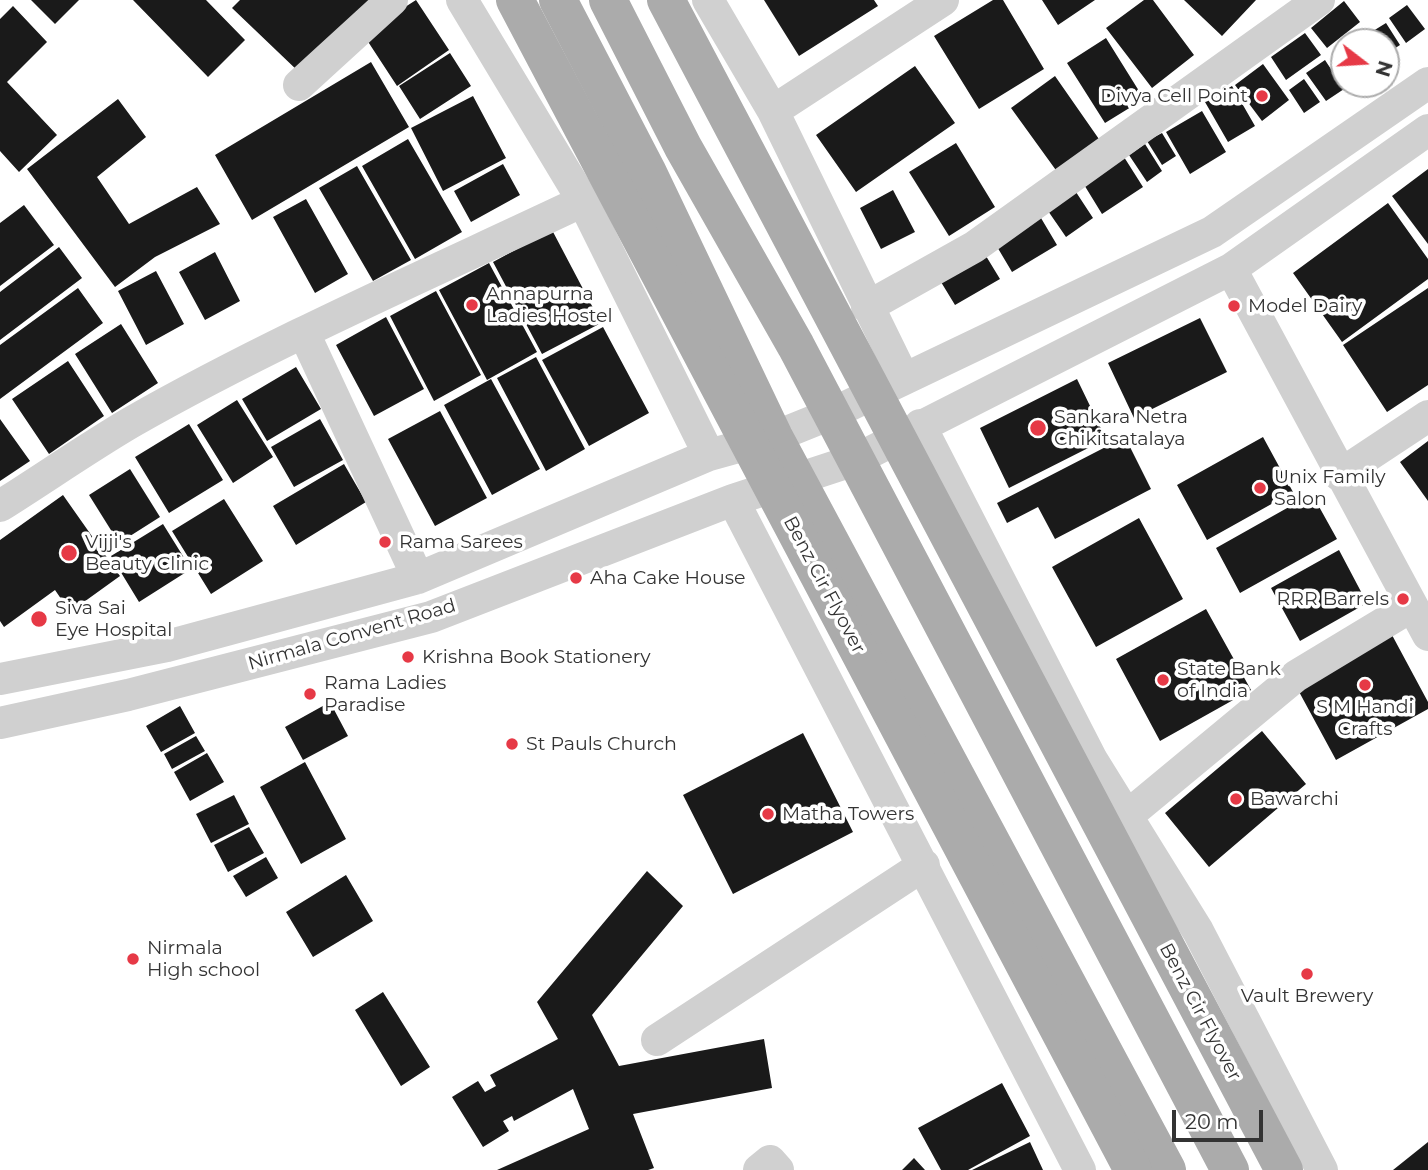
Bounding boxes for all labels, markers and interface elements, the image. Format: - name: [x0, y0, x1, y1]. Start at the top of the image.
- north arrow: [1330, 28, 1400, 98]
- text: N: [1370, 58, 1397, 79]
- place label: Divya Cell Point: [1100, 85, 1248, 107]
- marker: Divya Cell Point: [1254, 88, 1270, 104]
- place label: Annapurna Ladies Hostel: [486, 283, 613, 327]
- place label: Model Dairy: [1248, 295, 1362, 317]
- marker: Annapurna Ladies Hostel: [464, 297, 480, 313]
- marker: Model Dairy: [1226, 298, 1242, 314]
- place label: Sankara Netra Chikitsatalaya: [1054, 406, 1188, 450]
- marker: Sankara Netra Chikitsatalaya: [1028, 418, 1048, 438]
- place label: Unix Family Salon: [1274, 466, 1386, 510]
- marker: Unix Family Salon: [1252, 480, 1268, 496]
- street label: Benz Cir Flyover: [778, 512, 870, 658]
- place label: Vijji's Beauty Clinic: [85, 531, 209, 575]
- place label: Rama Sarees: [399, 531, 523, 553]
- marker: Rama Sarees: [377, 534, 393, 550]
- marker: Vijji's Beauty Clinic: [59, 543, 79, 563]
- place label: Aha Cake House: [590, 567, 745, 589]
- marker: Aha Cake House: [568, 570, 584, 586]
- place label: RRR Barrels: [1277, 588, 1389, 610]
- marker: RRR Barrels: [1395, 591, 1411, 607]
- street label: Nirmala Convent Road: [246, 594, 458, 676]
- place label: Siva Sai Eye Hospital: [55, 597, 172, 641]
- marker: Siva Sai Eye Hospital: [29, 609, 49, 629]
- place label: Krishna Book Stationery: [422, 646, 651, 668]
- marker: Krishna Book Stationery: [400, 649, 416, 665]
- place label: State Bank of India: [1177, 658, 1281, 702]
- place label: Rama Ladies Paradise: [324, 672, 446, 716]
- marker: State Bank of India: [1155, 672, 1171, 688]
- marker: S M Handi Crafts: [1357, 677, 1373, 693]
- marker: Rama Ladies Paradise: [302, 686, 318, 702]
- place label: S M Handi Crafts: [1316, 696, 1414, 740]
- place label: St Pauls Church: [526, 733, 677, 755]
- marker: St Pauls Church: [504, 736, 520, 752]
- place label: Bawarchi: [1250, 788, 1339, 810]
- marker: Bawarchi: [1228, 791, 1244, 807]
- place label: Matha Towers: [782, 803, 914, 825]
- marker: Matha Towers: [760, 806, 776, 822]
- place label: Nirmala High school: [147, 937, 260, 981]
- street label: Benz Cir Flyover: [1154, 939, 1246, 1085]
- marker: Nirmala High school: [125, 951, 141, 967]
- marker: Vault Brewery: [1299, 966, 1315, 982]
- place label: Vault Brewery: [1241, 985, 1373, 1007]
- scale bar: [1176, 1096, 1267, 1140]
- text: 20 m: [1185, 1109, 1239, 1134]

